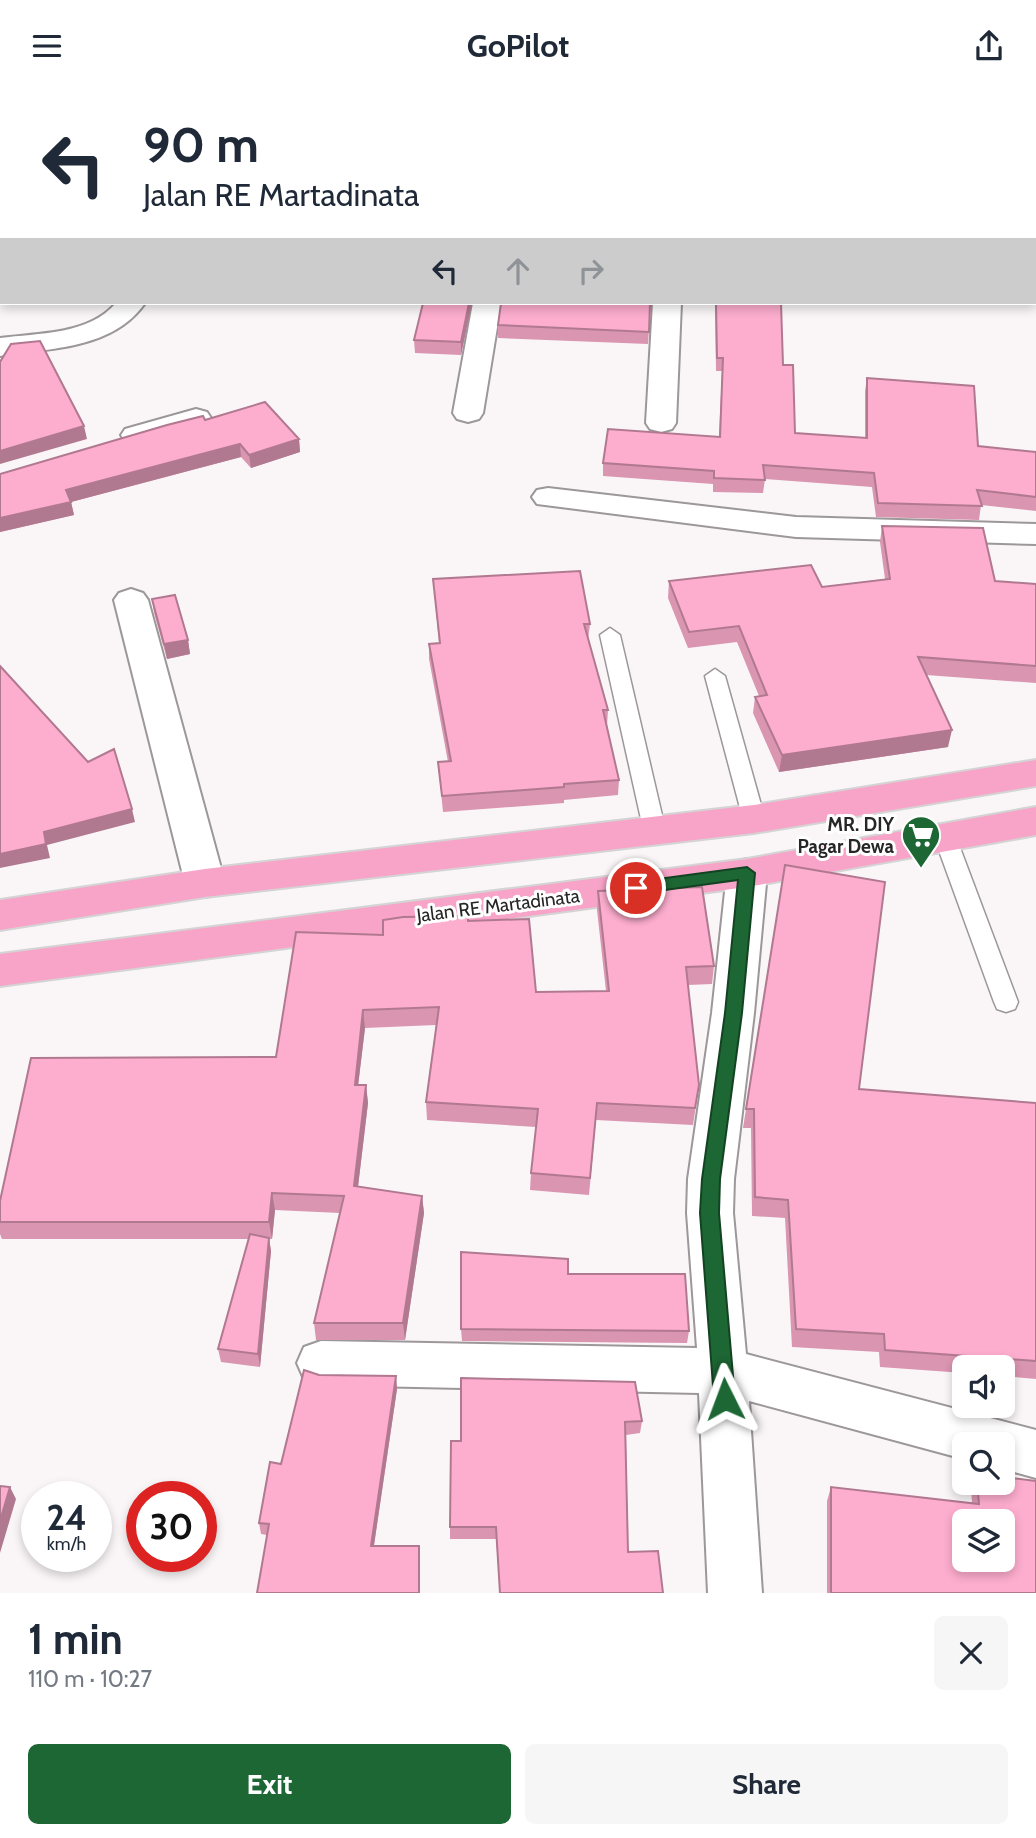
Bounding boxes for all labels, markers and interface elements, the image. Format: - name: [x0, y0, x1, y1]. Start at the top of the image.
- text: GoPilot: [467, 26, 569, 65]
- icon: menu: [28, 27, 66, 65]
- icon: share: [970, 27, 1008, 65]
- text: 90 m: [143, 115, 259, 174]
- icon: left: [28, 119, 119, 210]
- text: Jalan RE Martadinata: [143, 175, 419, 214]
- icon: left: [426, 252, 464, 290]
- icon: ahead: [499, 252, 537, 290]
- icon: right: [572, 252, 610, 290]
- place label: MR. DIY Pagar Dewa: [797, 813, 895, 858]
- supermarket icon: MR. DIY Pagar Dewa: [900, 814, 942, 869]
- pin: [606, 858, 666, 918]
- icon: arrive: [617, 869, 655, 907]
- street label: Jalan RE Martadinata: [414, 884, 581, 927]
- map controls: [952, 1355, 1015, 1572]
- button: sound: [952, 1355, 1015, 1418]
- position arrow: [688, 1362, 762, 1436]
- button: search: [952, 1432, 1015, 1495]
- speed limit sign: 30: [126, 1481, 217, 1572]
- text: 24: [46, 1496, 87, 1539]
- button: layers: [952, 1509, 1015, 1572]
- text: km/h: [47, 1533, 86, 1555]
- text: 1 min: [28, 1613, 123, 1665]
- button: close: [934, 1616, 1008, 1690]
- text: 110 m · 10:27: [28, 1665, 152, 1693]
- button: Exit: [28, 1744, 511, 1824]
- button: Share: [525, 1744, 1008, 1824]

